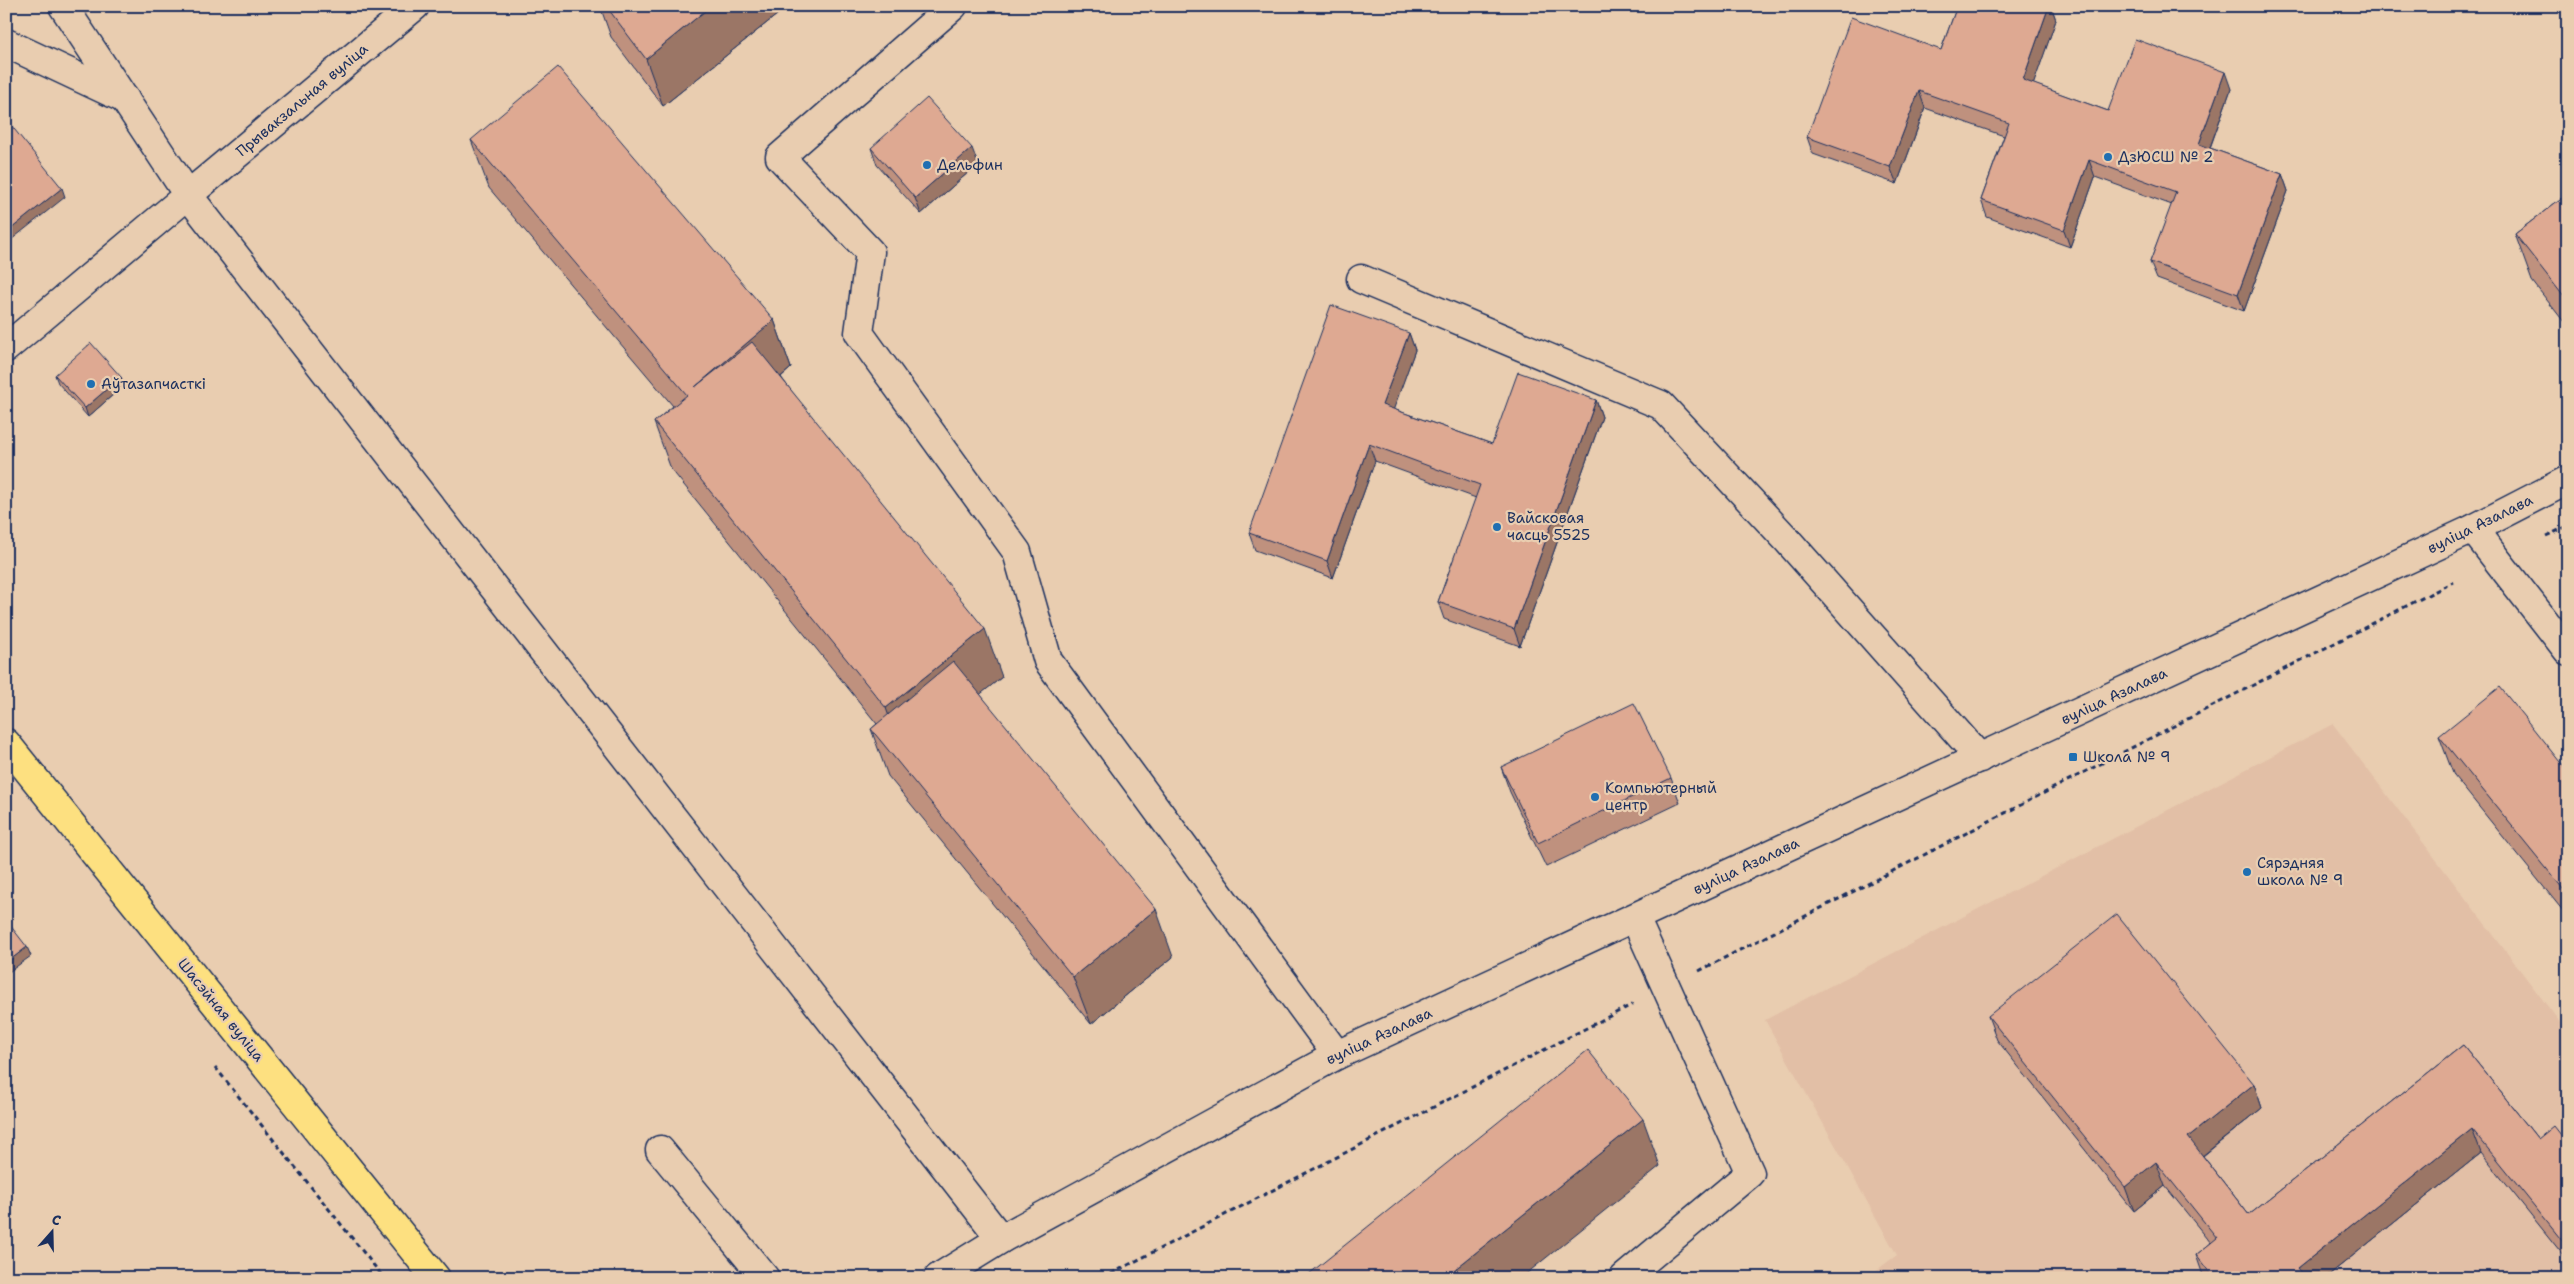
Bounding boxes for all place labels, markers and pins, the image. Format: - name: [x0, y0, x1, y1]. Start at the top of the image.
- place label: ДзЮСШ № 2: [2118, 147, 2213, 167]
- marker: ДзЮСШ № 2: [2102, 151, 2114, 163]
- place label: Дельфин: [937, 155, 1003, 175]
- marker: Дельфин: [921, 159, 933, 171]
- place label: Аўтазапчасткі: [101, 374, 206, 394]
- marker: Аўтазапчасткі: [85, 378, 97, 390]
- place label: Вайсковая часць 5525: [1507, 508, 1590, 545]
- marker: Вайсковая часць 5525: [1491, 521, 1503, 533]
- place label: Школа № 9: [2083, 747, 2170, 767]
- marker: Школа № 9: [2067, 751, 2079, 763]
- place label: Компьютерный центр: [1605, 778, 1717, 815]
- marker: Компьютерный центр: [1589, 791, 1601, 803]
- place label: Сярэдняя школа № 9: [2257, 853, 2343, 890]
- marker: Сярэдняя школа № 9: [2241, 866, 2253, 878]

